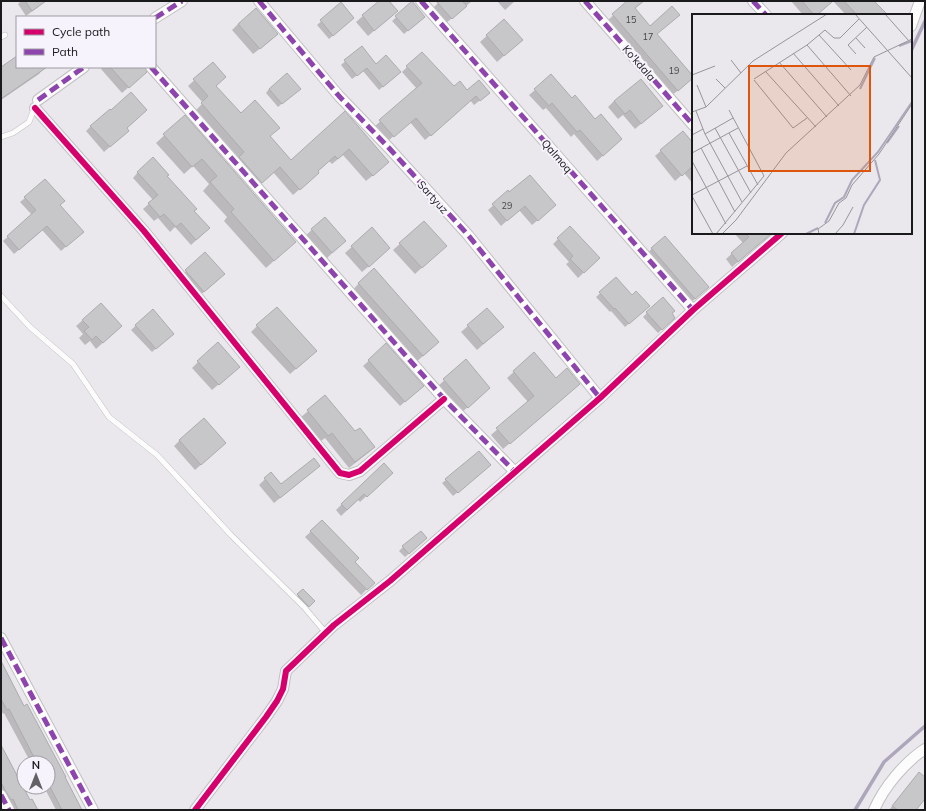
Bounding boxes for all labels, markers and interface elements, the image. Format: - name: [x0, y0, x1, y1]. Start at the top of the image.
- house number: 15: [626, 14, 637, 25]
- inset map: [692, 14, 912, 234]
- legend: [16, 16, 156, 68]
- text: Cycle path: [52, 24, 110, 39]
- house number: 17: [643, 31, 653, 42]
- street label: Ko'kdala: [619, 42, 659, 84]
- text: Path: [52, 44, 78, 59]
- house number: 19: [669, 65, 679, 76]
- street label: Qalmoq: [539, 136, 575, 176]
- street label: Sartyuz: [415, 178, 452, 217]
- house number: 29: [502, 200, 512, 211]
- north arrow: [16, 755, 56, 795]
- text: N: [32, 758, 40, 772]

